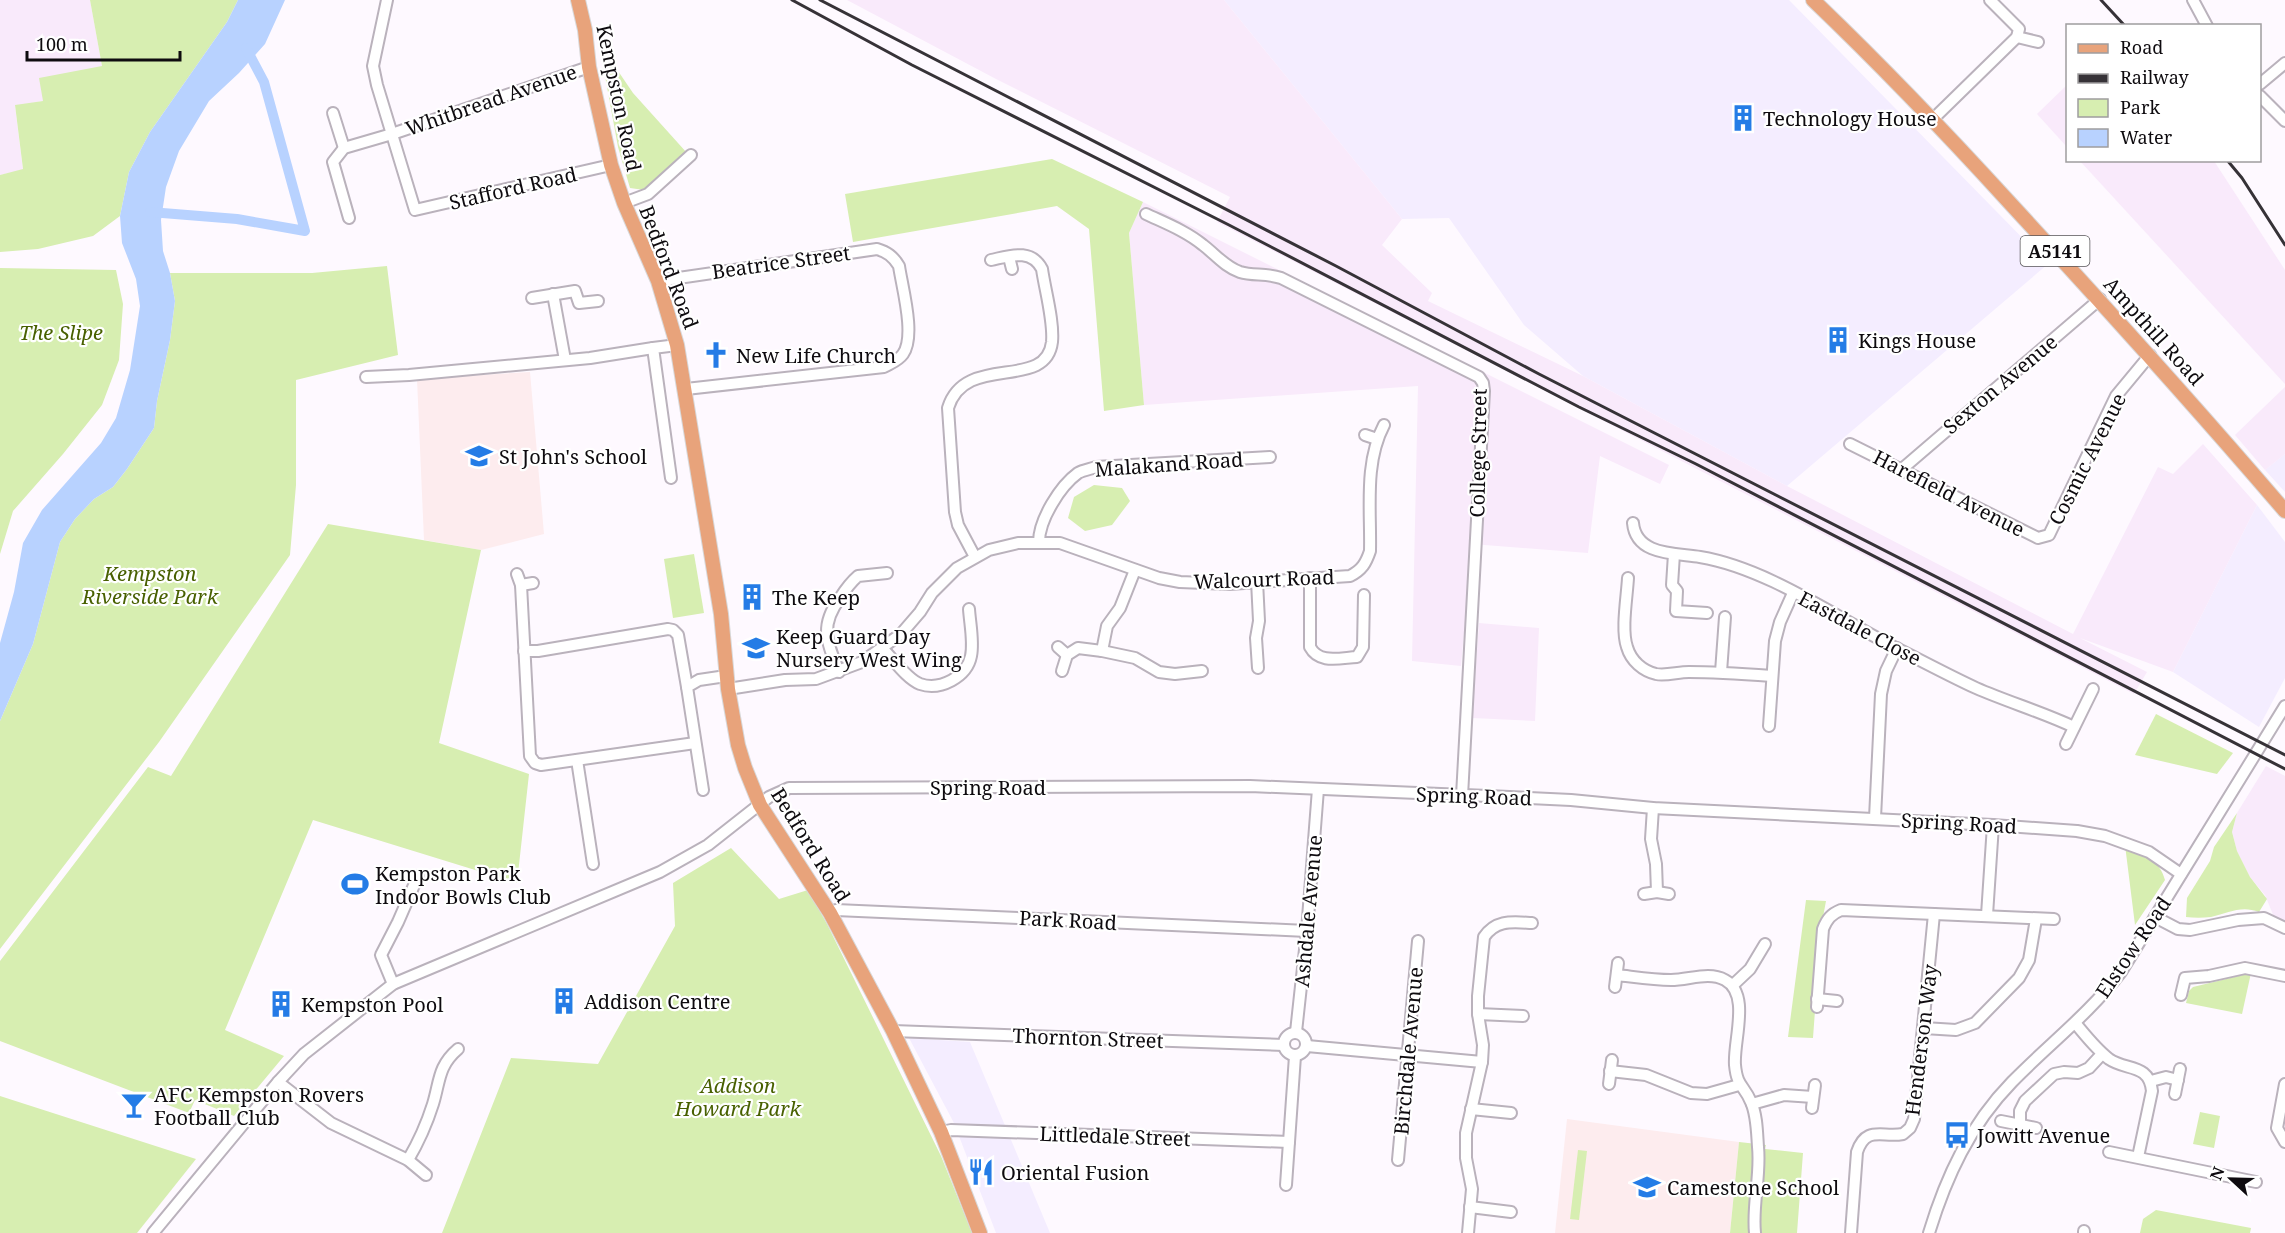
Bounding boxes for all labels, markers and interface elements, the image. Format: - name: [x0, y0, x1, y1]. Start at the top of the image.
- street label: Kempston Road: [590, 22, 648, 174]
- scale bar: [27, 24, 180, 62]
- legend: [2066, 24, 2261, 162]
- text: 100 m: [36, 32, 88, 56]
- text: Road: [2120, 35, 2163, 59]
- street label: Whitbread Avenue: [402, 58, 580, 142]
- text: Railway: [2120, 65, 2190, 89]
- text: Park: [2120, 95, 2160, 119]
- building icon: Technology House: [1728, 103, 1758, 133]
- place label: Technology House: [1763, 105, 1937, 132]
- text: Water: [2120, 125, 2173, 149]
- street label: Stafford Road: [447, 160, 579, 216]
- street label: Bedford Road: [633, 201, 705, 333]
- road number: A5141: [2020, 236, 2090, 266]
- street label: Beatrice Street: [710, 239, 852, 285]
- street label: Ampthill Road: [2098, 271, 2210, 391]
- park label: The Slipe: [19, 319, 103, 346]
- building icon: Kings House: [1823, 325, 1853, 355]
- place label: Kings House: [1858, 327, 1976, 354]
- street label: Sexton Avenue: [1937, 328, 2063, 440]
- church icon: New Life Church: [701, 340, 731, 370]
- place label: New Life Church: [736, 342, 896, 369]
- street label: College Street: [1463, 388, 1493, 518]
- street label: Cosmic Avenue: [2042, 388, 2132, 530]
- school or university icon: St John's School: [464, 441, 494, 471]
- place label: St John's School: [499, 443, 647, 470]
- street label: Harefield Avenue: [1869, 443, 2029, 543]
- street label: Malakand Road: [1094, 445, 1244, 483]
- park label: Kempston Riverside Park: [81, 560, 219, 610]
- street label: Walcourt Road: [1193, 563, 1335, 595]
- building icon: The Keep: [737, 582, 767, 612]
- place label: The Keep: [772, 584, 860, 611]
- street label: Eastdale Close: [1794, 584, 1926, 672]
- place label: Keep Guard Day Nursery West Wing: [776, 623, 962, 673]
- school or university icon: Keep Guard Day Nursery West Wing: [741, 633, 771, 663]
- street label: Spring Road: [930, 774, 1046, 801]
- street label: Spring Road: [1416, 780, 1532, 812]
- street label: Bedford Road: [765, 783, 857, 907]
- street label: Spring Road: [1900, 806, 2018, 840]
- street label: Ashdale Avenue: [1288, 834, 1328, 988]
- place label: Kempston Park Indoor Bowls Club: [375, 860, 551, 910]
- sports icon: Kempston Park Indoor Bowls Club: [340, 869, 370, 899]
- street label: Elstow Road: [2089, 891, 2177, 1003]
- street label: Park Road: [1018, 904, 1118, 936]
- street label: Henderson Way: [1898, 962, 1944, 1117]
- street label: Birchdale Avenue: [1387, 966, 1429, 1136]
- building icon: Addison Centre: [549, 986, 579, 1016]
- place label: Addison Centre: [584, 988, 730, 1015]
- building icon: Kempston Pool: [266, 989, 296, 1019]
- place label: Kempston Pool: [301, 991, 444, 1018]
- street label: Thornton Street: [1012, 1022, 1164, 1054]
- park label: Addison Howard Park: [674, 1072, 801, 1122]
- place label: AFC Kempston Rovers Football Club: [154, 1081, 364, 1131]
- bar icon: AFC Kempston Rovers Football Club: [119, 1090, 149, 1120]
- street label: Littledale Street: [1039, 1120, 1191, 1152]
- bus stop icon: Jowitt Avenue: [1942, 1120, 1972, 1150]
- place label: Jowitt Avenue: [1976, 1122, 2110, 1149]
- north arrow: [2201, 1149, 2261, 1209]
- restaurant icon: Oriental Fusion: [966, 1157, 996, 1187]
- place label: Oriental Fusion: [1001, 1159, 1149, 1186]
- text: N: [2205, 1163, 2230, 1183]
- school or university icon: Camestone School: [1632, 1172, 1662, 1202]
- place label: Camestone School: [1667, 1174, 1839, 1201]

